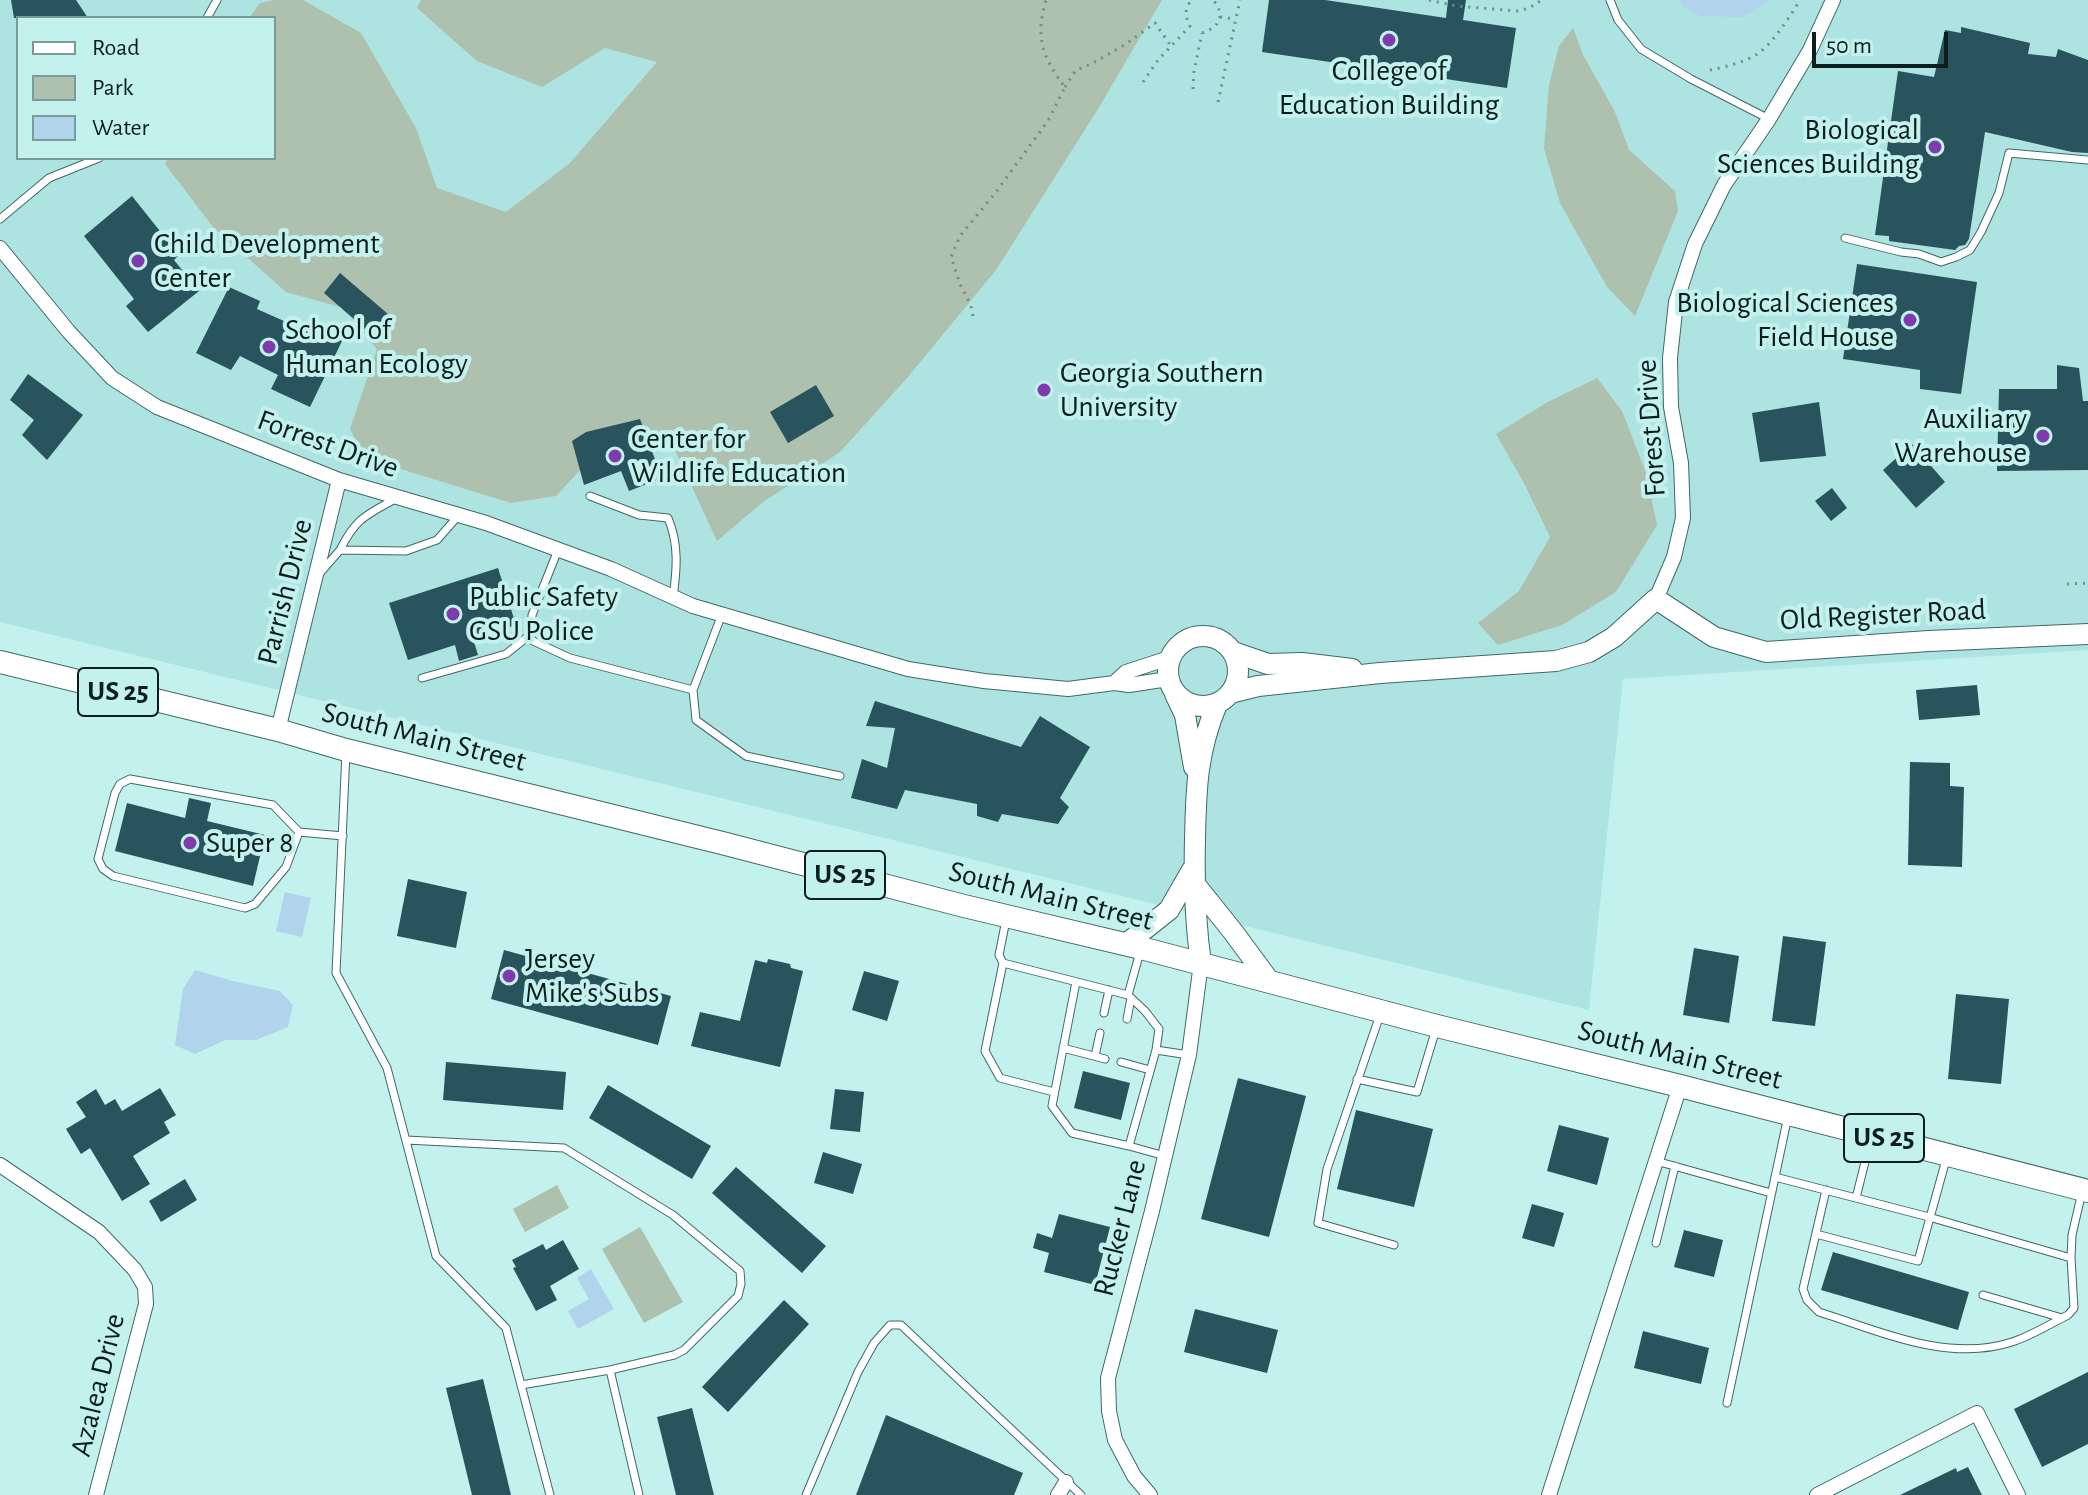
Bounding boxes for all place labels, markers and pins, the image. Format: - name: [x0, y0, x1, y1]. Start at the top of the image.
- marker: College of Education Building: [1380, 31, 1398, 49]
- place label: College of Education Building: [1279, 53, 1499, 124]
- place label: Biological Sciences Building: [1717, 112, 1919, 182]
- marker: Biological Sciences Building: [1926, 138, 1944, 156]
- place label: Child Development Center: [154, 226, 380, 296]
- marker: Child Development Center: [129, 252, 147, 270]
- place label: Biological Sciences Field House: [1676, 285, 1894, 356]
- marker: Biological Sciences Field House: [1901, 311, 1919, 329]
- place label: School of Human Ecology: [285, 312, 468, 382]
- marker: School of Human Ecology: [260, 338, 278, 356]
- place label: Georgia Southern University: [1060, 355, 1264, 426]
- marker: Georgia Southern University: [1035, 381, 1053, 399]
- place label: Auxiliary Warehouse: [1894, 401, 2027, 472]
- place label: Center for Wildlife Education: [631, 421, 846, 492]
- marker: Auxiliary Warehouse: [2034, 427, 2052, 445]
- marker: Center for Wildlife Education: [606, 447, 624, 465]
- place label: Public Safety GSU Police: [469, 579, 618, 650]
- marker: Public Safety GSU Police: [444, 605, 462, 623]
- place label: Super 8: [206, 825, 293, 861]
- marker: Super 8: [181, 834, 199, 852]
- place label: Jersey Mike's Subs: [525, 941, 659, 1012]
- marker: Jersey Mike's Subs: [500, 967, 518, 985]

